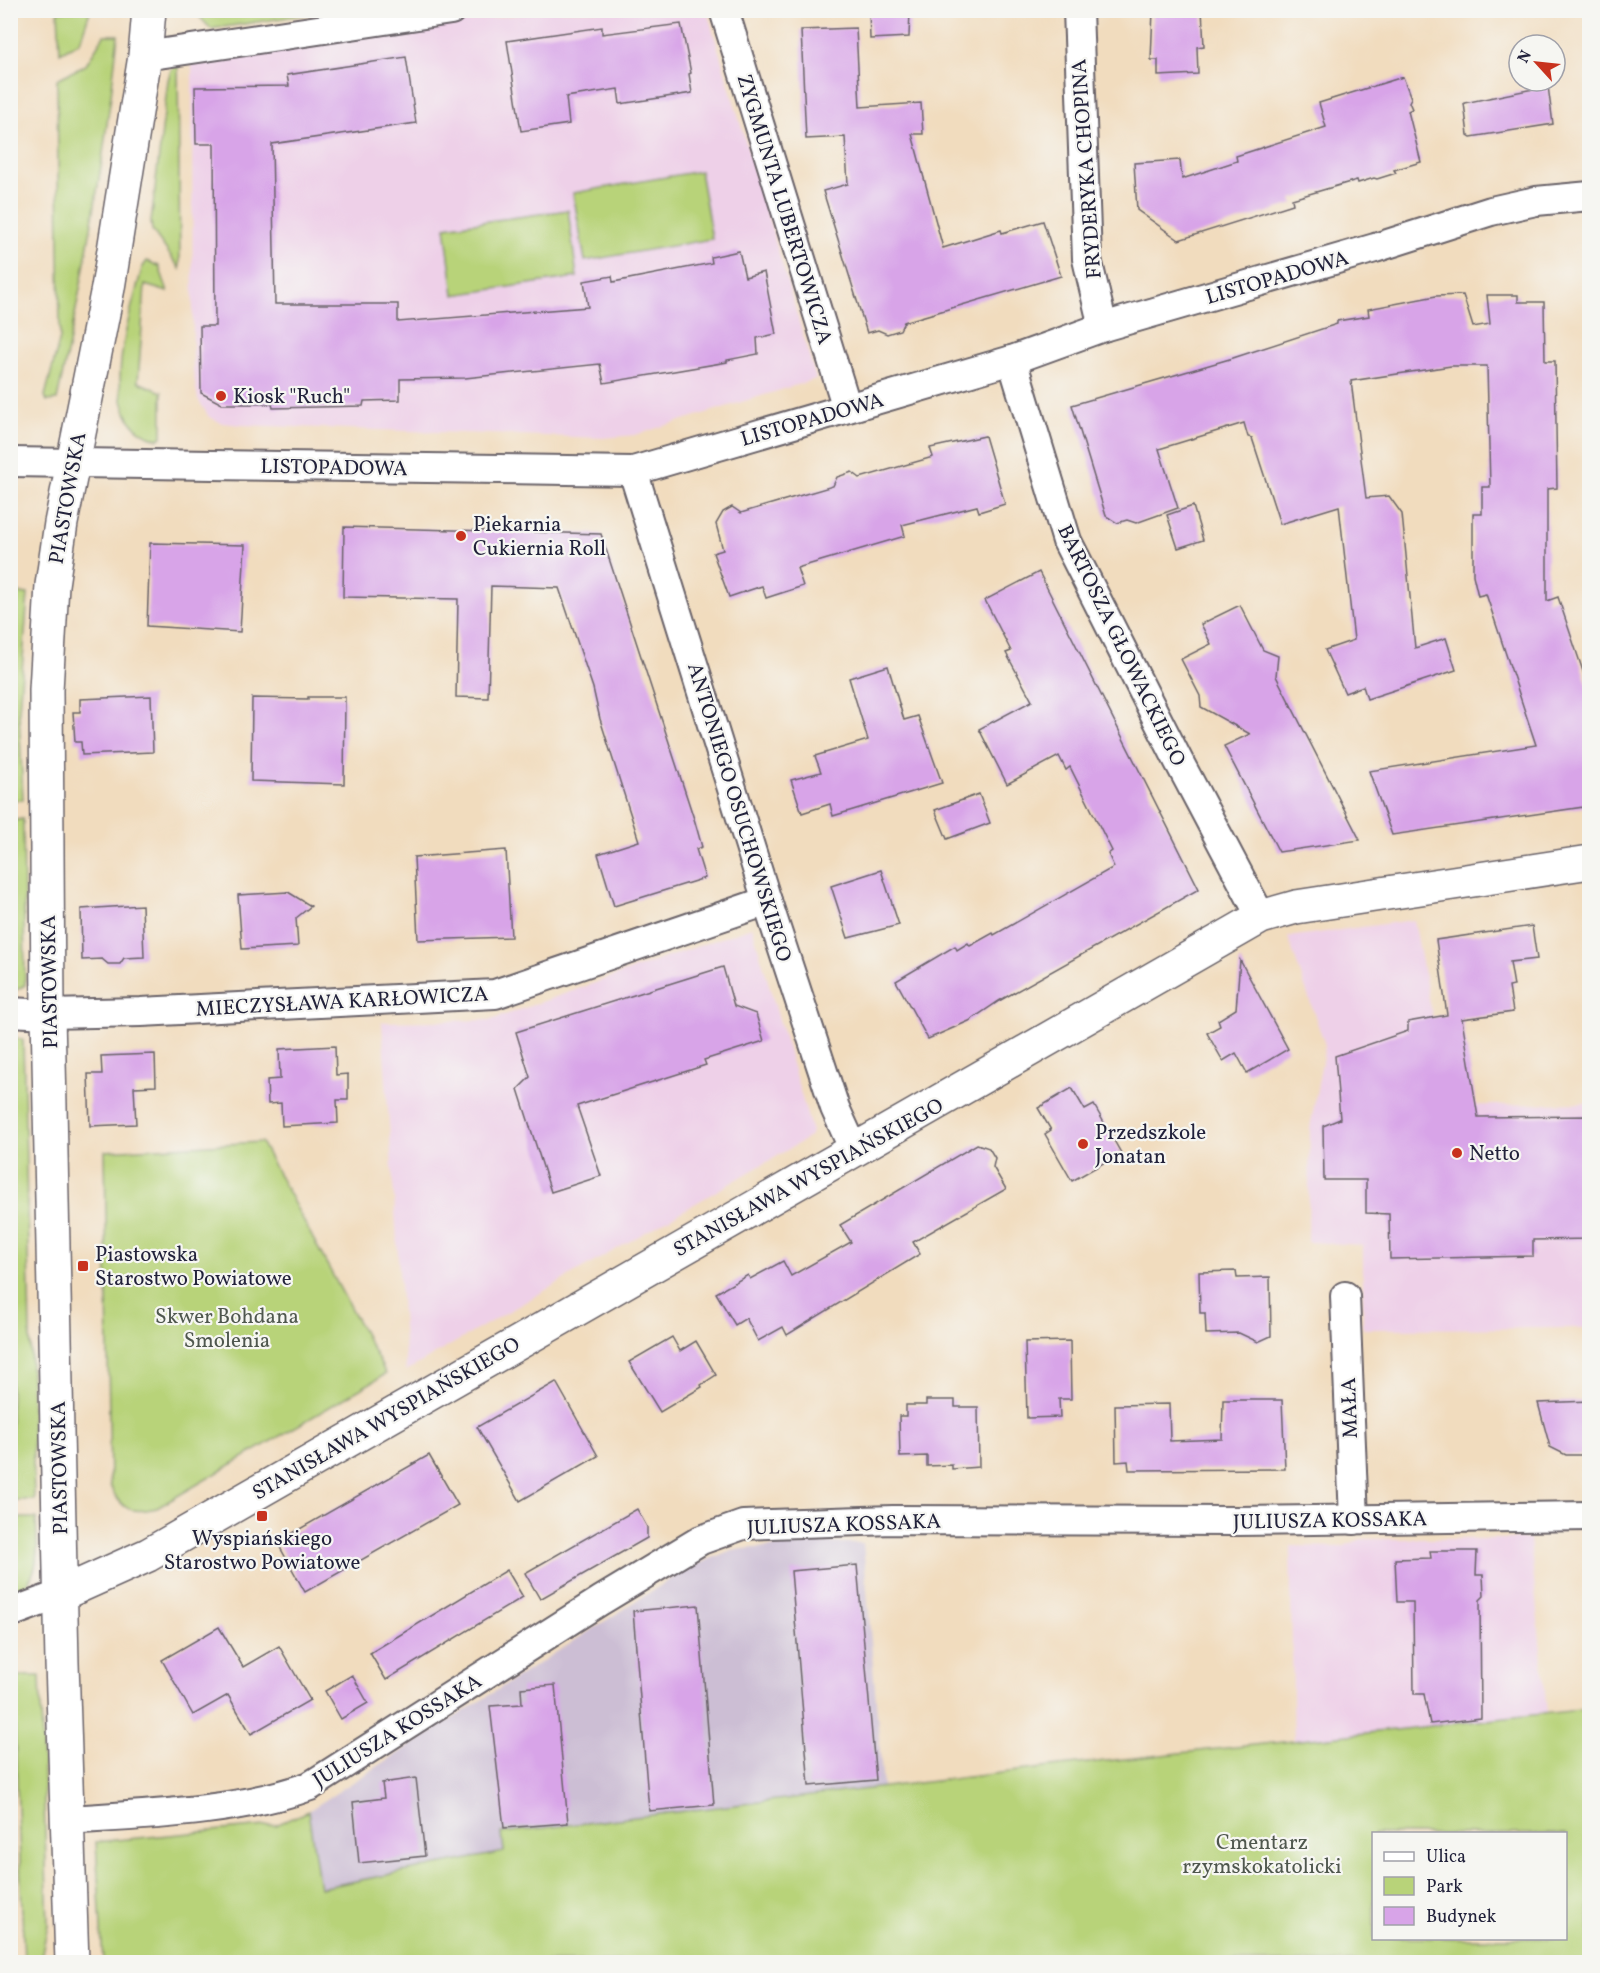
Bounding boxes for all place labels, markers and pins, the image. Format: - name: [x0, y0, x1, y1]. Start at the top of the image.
- place label: Kiosk "Ruch": [233, 383, 350, 412]
- marker: Kiosk "Ruch": [214, 389, 228, 403]
- place label: Piekarnia Cukiernia Roll: [473, 511, 606, 564]
- marker: Piekarnia Cukiernia Roll: [454, 529, 468, 543]
- place label: Przedszkole Jonatan: [1095, 1119, 1206, 1172]
- marker: Przedszkole Jonatan: [1076, 1137, 1090, 1151]
- place label: Netto: [1469, 1140, 1520, 1169]
- marker: Netto: [1450, 1146, 1464, 1160]
- place label: Piastowska Starostwo Powiatowe: [95, 1241, 292, 1294]
- marker: Piastowska Starostwo Powiatowe: [76, 1259, 90, 1273]
- marker: Wyspiańskiego Starostwo Powiatowe: [255, 1509, 269, 1523]
- place label: Wyspiańskiego Starostwo Powiatowe: [164, 1525, 360, 1578]

